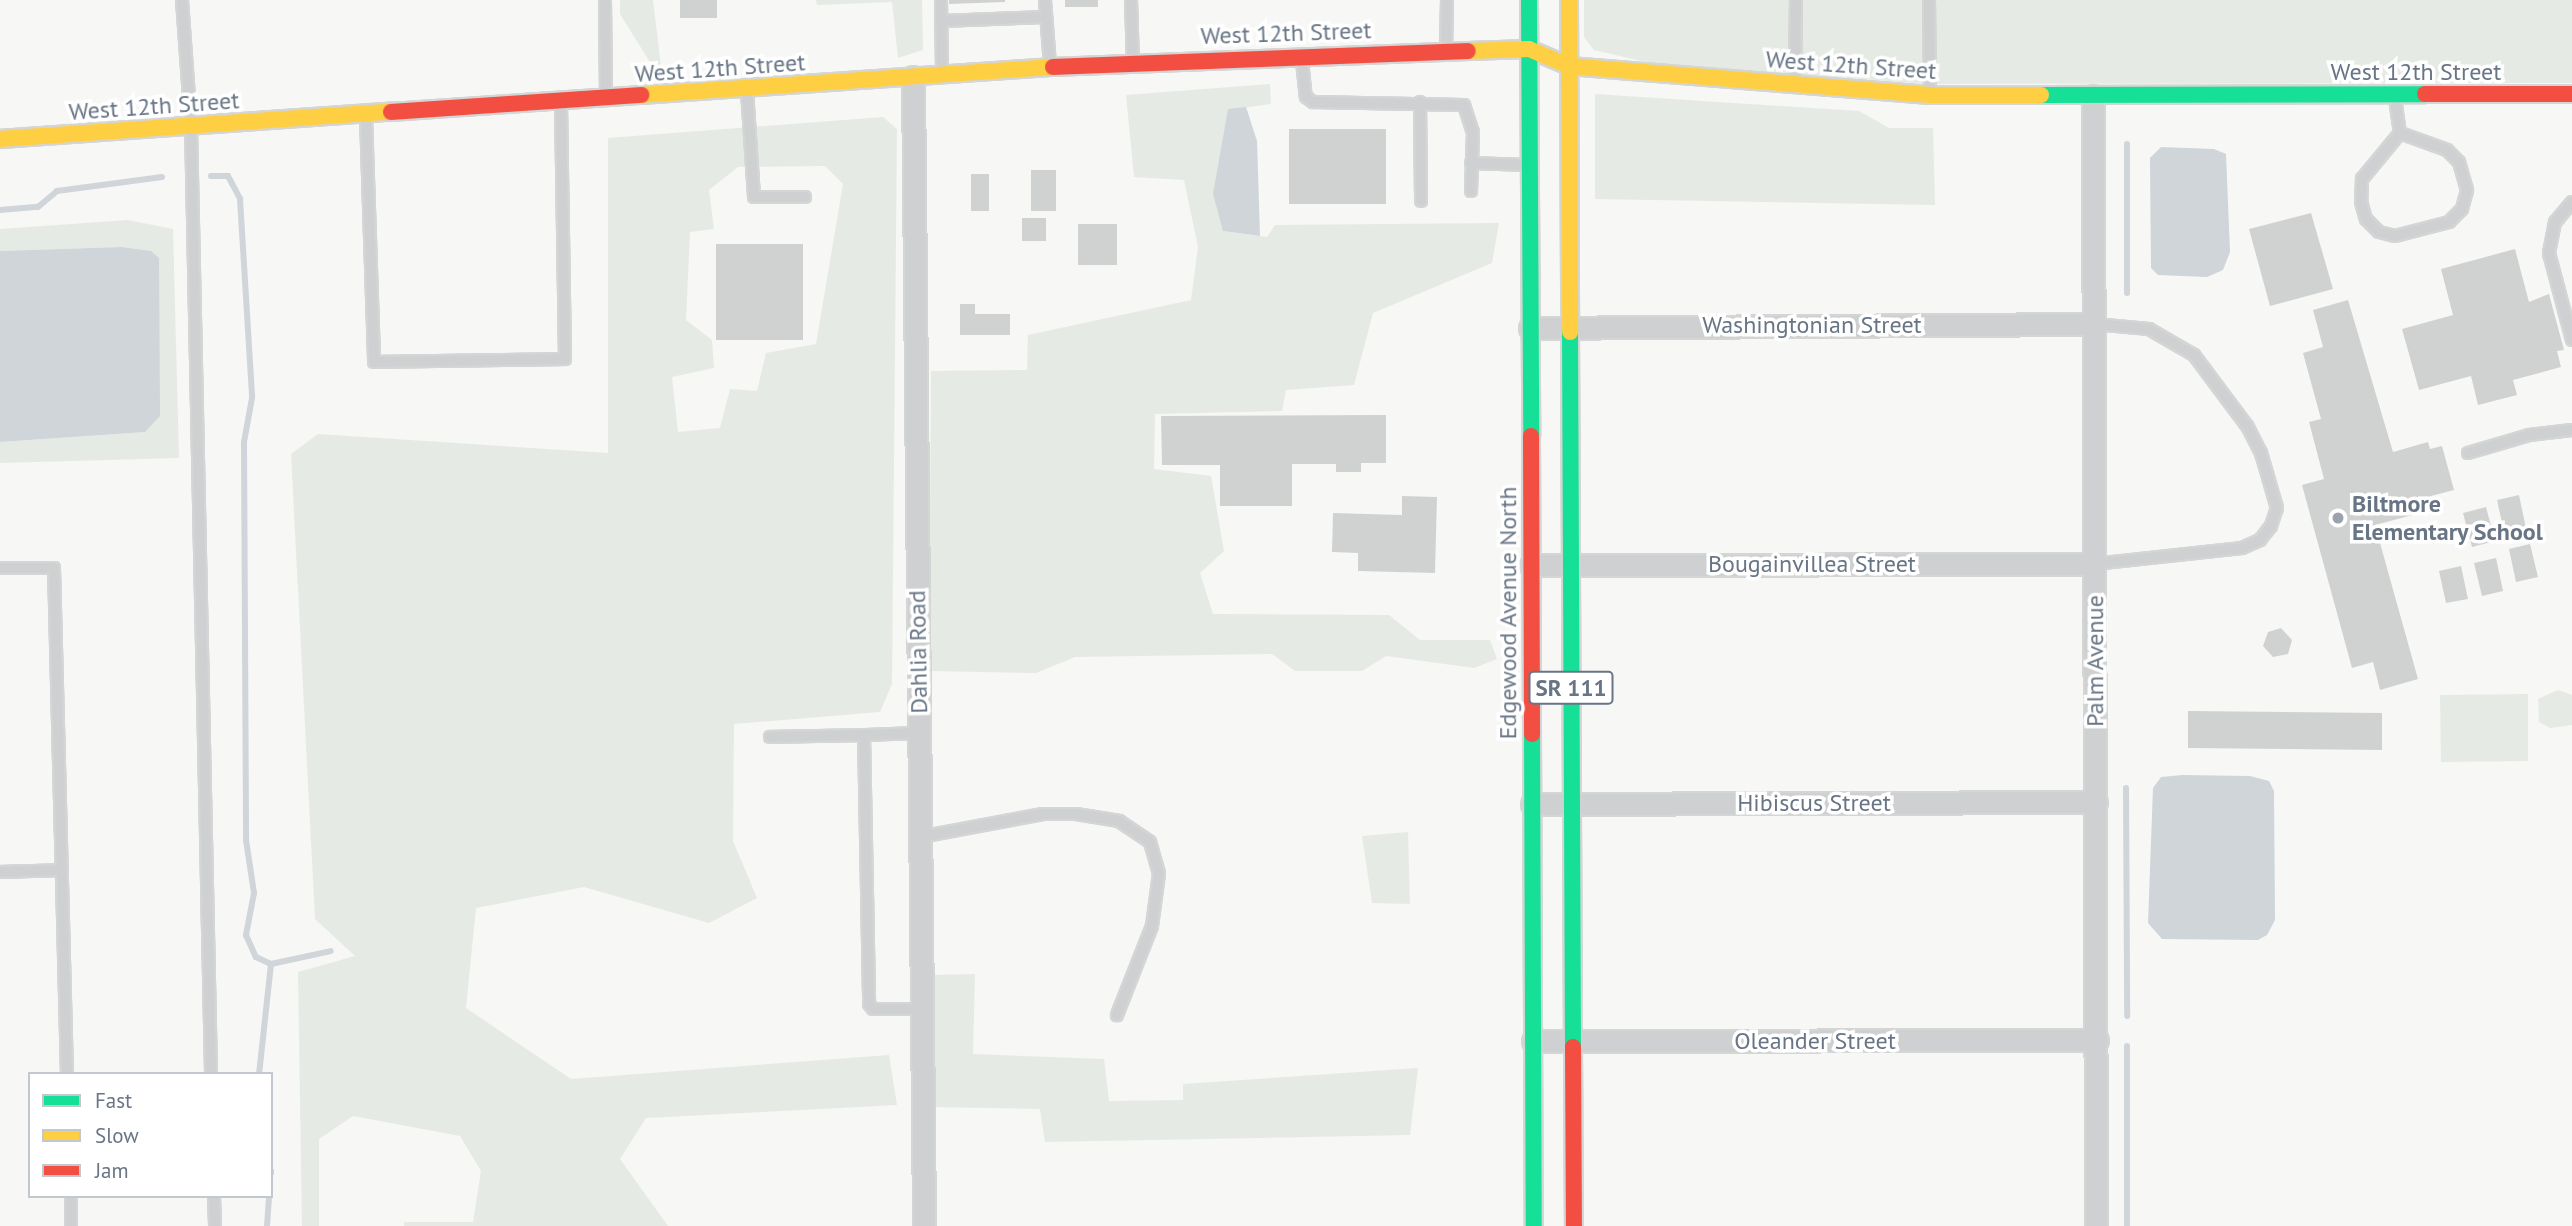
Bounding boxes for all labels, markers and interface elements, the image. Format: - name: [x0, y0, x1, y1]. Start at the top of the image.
- street label: West 12th Street: [1200, 16, 1372, 50]
- street label: West 12th Street: [1765, 45, 1937, 85]
- street label: West 12th Street: [634, 48, 806, 88]
- street label: West 12th Street: [2331, 58, 2501, 86]
- street label: West 12th Street: [68, 86, 240, 126]
- street label: Washingtonian Street: [1702, 311, 1922, 339]
- street label: Edgewood Avenue North: [1494, 486, 1522, 740]
- place label: Biltmore Elementary School: [2352, 490, 2544, 546]
- marker: Biltmore Elementary School: [2330, 510, 2346, 526]
- street label: Bougainvillea Street: [1708, 550, 1916, 578]
- street label: Dahlia Road: [903, 590, 933, 714]
- street label: Palm Avenue: [2081, 595, 2109, 727]
- road number: SR 111: [1527, 668, 1615, 708]
- street label: Hibiscus Street: [1737, 789, 1891, 817]
- street label: Oleander Street: [1734, 1027, 1896, 1055]
- legend: [28, 1072, 273, 1198]
- text: Fast: [95, 1087, 132, 1114]
- text: Slow: [95, 1122, 139, 1149]
- text: Jam: [95, 1157, 129, 1184]

